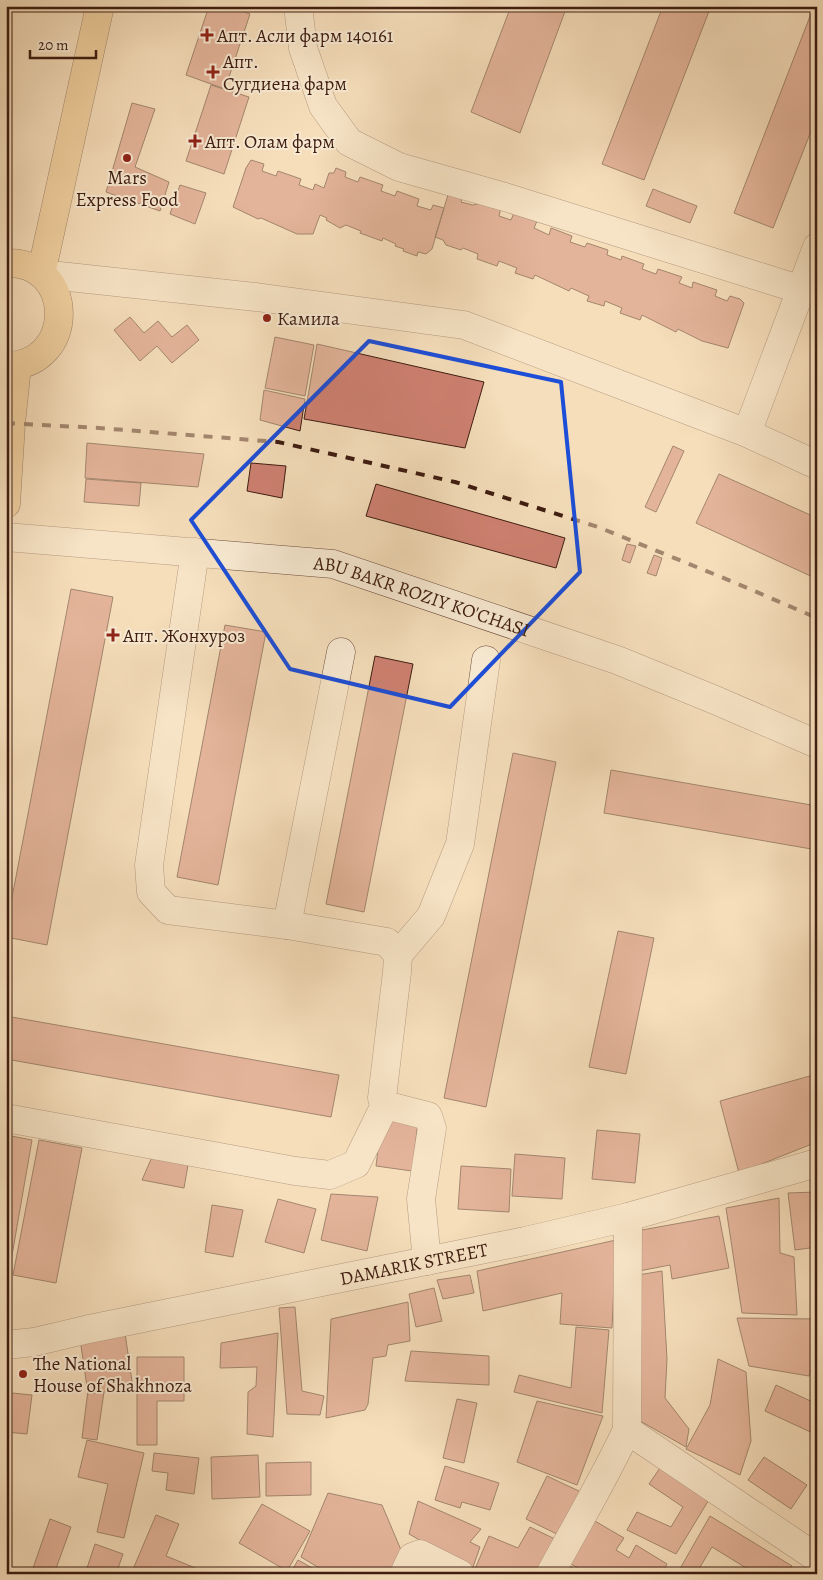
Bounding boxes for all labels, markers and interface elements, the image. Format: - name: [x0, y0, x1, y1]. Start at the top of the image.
- place label: Апт. Асли фарм 140161: [216, 23, 394, 49]
- scale bar: [30, 28, 96, 60]
- marker: Апт. Асли фарм 140161: [201, 29, 213, 41]
- text: 20 m: [38, 35, 69, 55]
- place label: Апт. Сугдиена фарм: [222, 49, 347, 97]
- marker: Апт. Сугдиена фарм: [207, 66, 219, 78]
- place label: Апт. Олам фарм: [204, 129, 335, 155]
- marker: Апт. Олам фарм: [189, 135, 201, 147]
- marker: Mars Express Food: [121, 152, 133, 164]
- place label: Mars Express Food: [76, 165, 179, 213]
- place label: Камила: [277, 306, 340, 332]
- marker: Камила: [261, 312, 273, 324]
- street label: ABU BAKR ROZIY KO'CHASI: [311, 550, 533, 644]
- place label: Апт. Жонхуроз: [122, 623, 245, 649]
- marker: Апт. Жонхуроз: [107, 629, 119, 641]
- street label: DAMARIK STREET: [338, 1237, 491, 1292]
- place label: The National House of Shakhnoza: [33, 1351, 192, 1399]
- marker: The National House of Shakhnoza: [17, 1368, 29, 1380]

